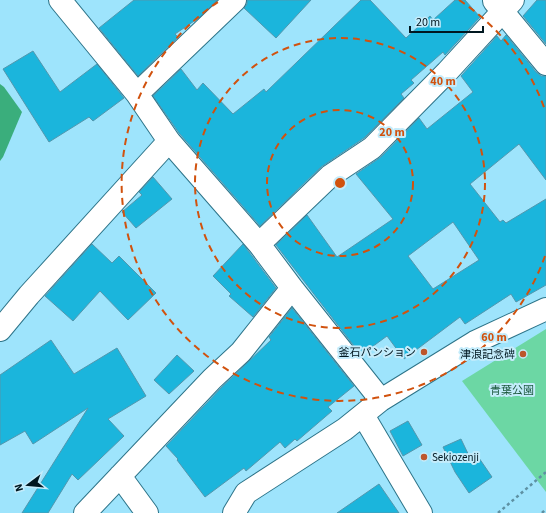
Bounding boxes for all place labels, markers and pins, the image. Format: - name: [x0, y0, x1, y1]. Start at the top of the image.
- centre of rings: [333, 176, 347, 190]
- place label: 釜石パンション: [338, 345, 416, 360]
- marker: 釜石パンション: [419, 347, 429, 357]
- place label: 津浪記念碑: [460, 347, 515, 362]
- marker: 津浪記念碑: [518, 349, 528, 359]
- place label: Sekiozenji: [432, 450, 479, 465]
- marker: Sekiozenji: [419, 452, 429, 462]

